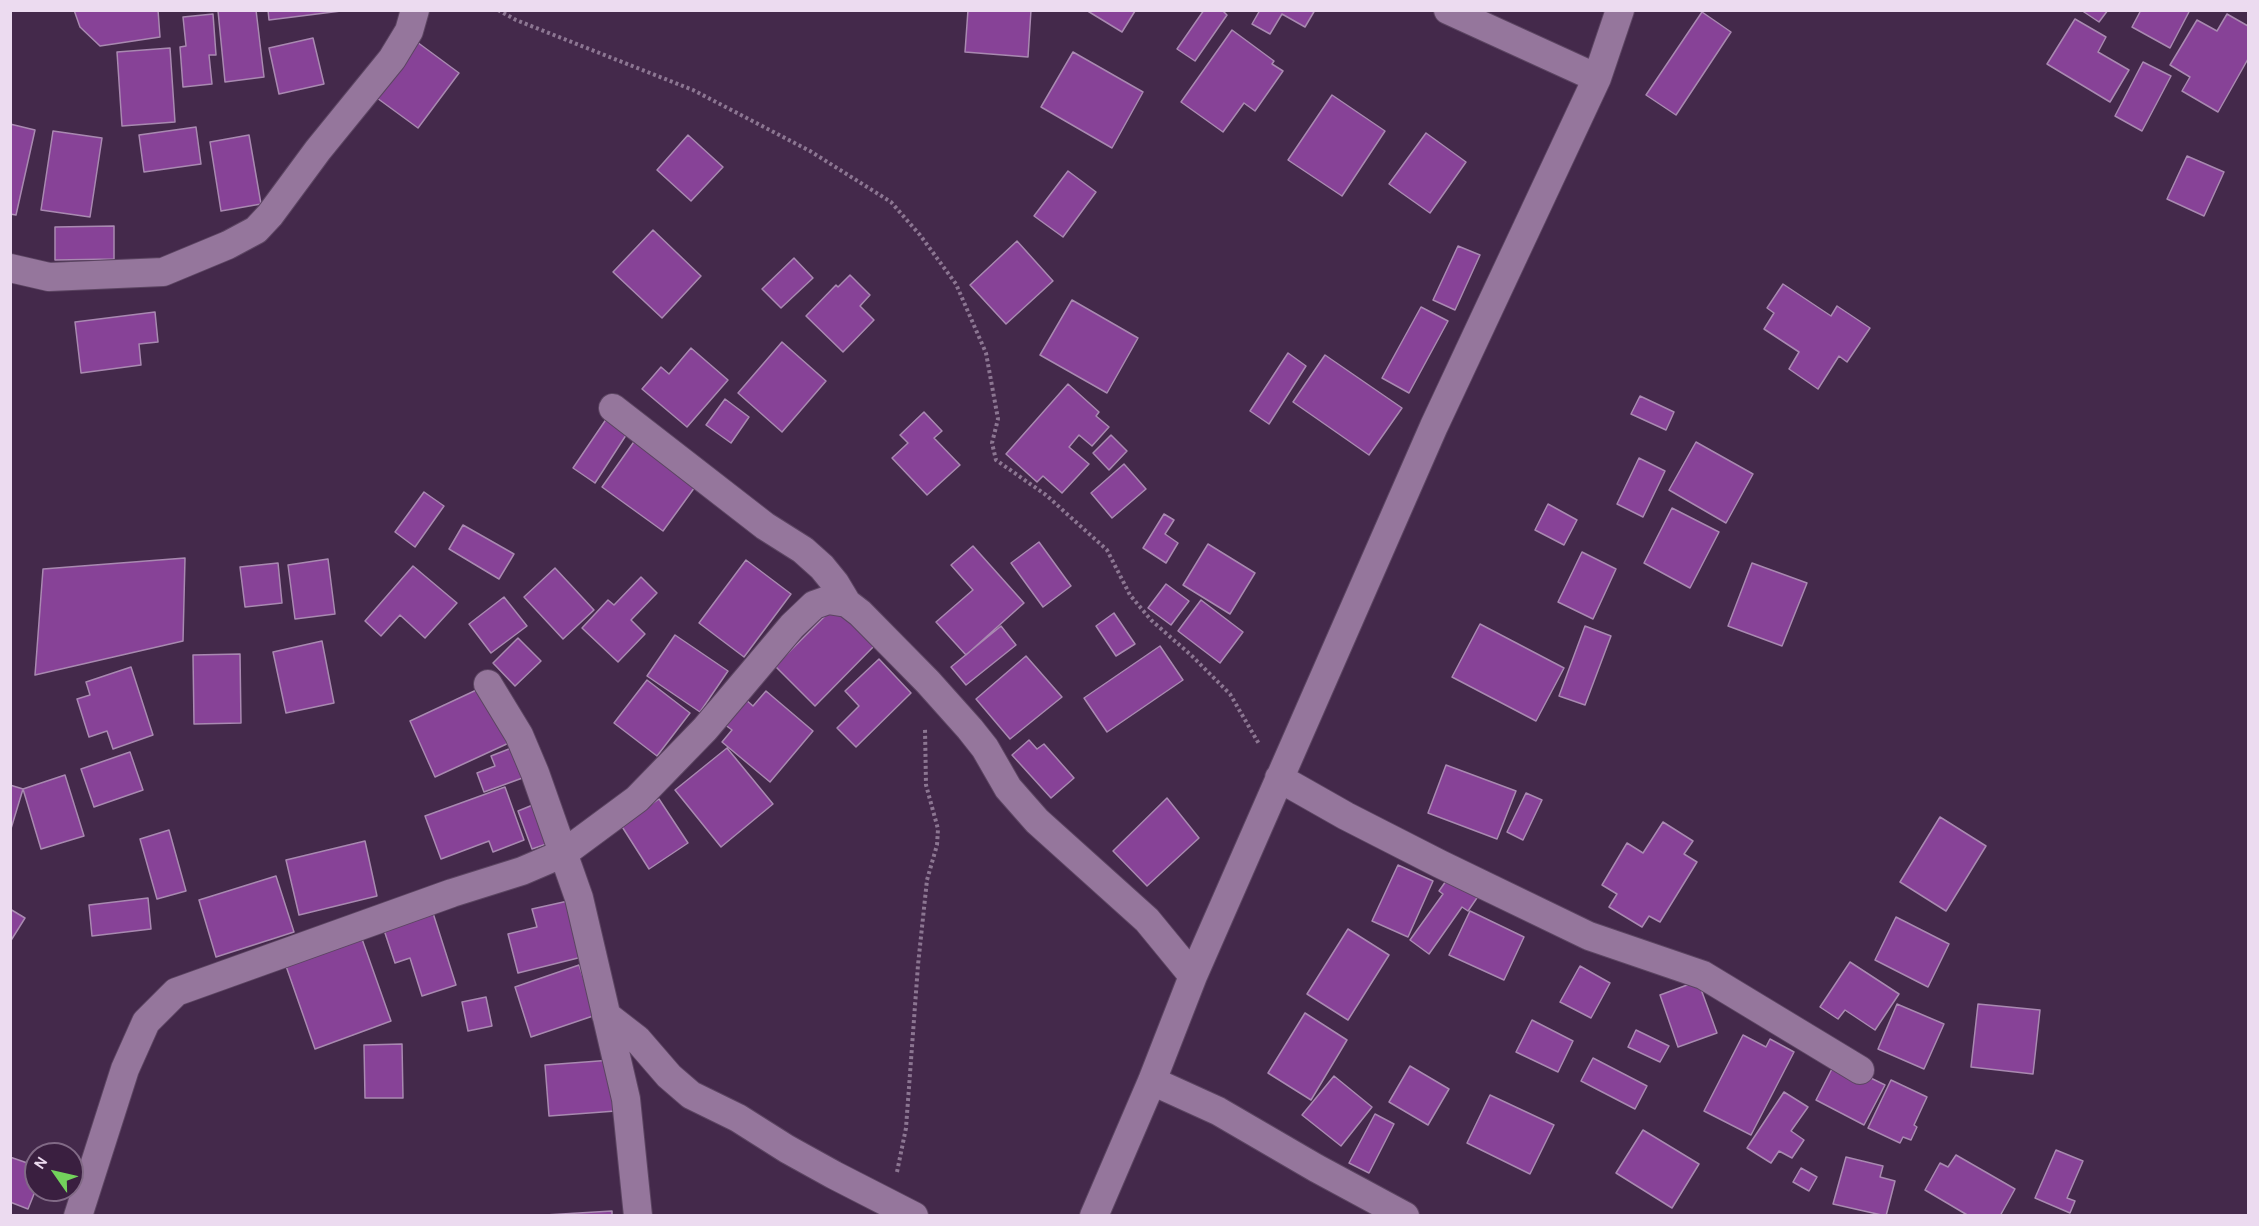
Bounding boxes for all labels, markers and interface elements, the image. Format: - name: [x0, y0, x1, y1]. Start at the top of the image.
- north arrow: [24, 1142, 84, 1202]
- text: N: [29, 1153, 51, 1173]

